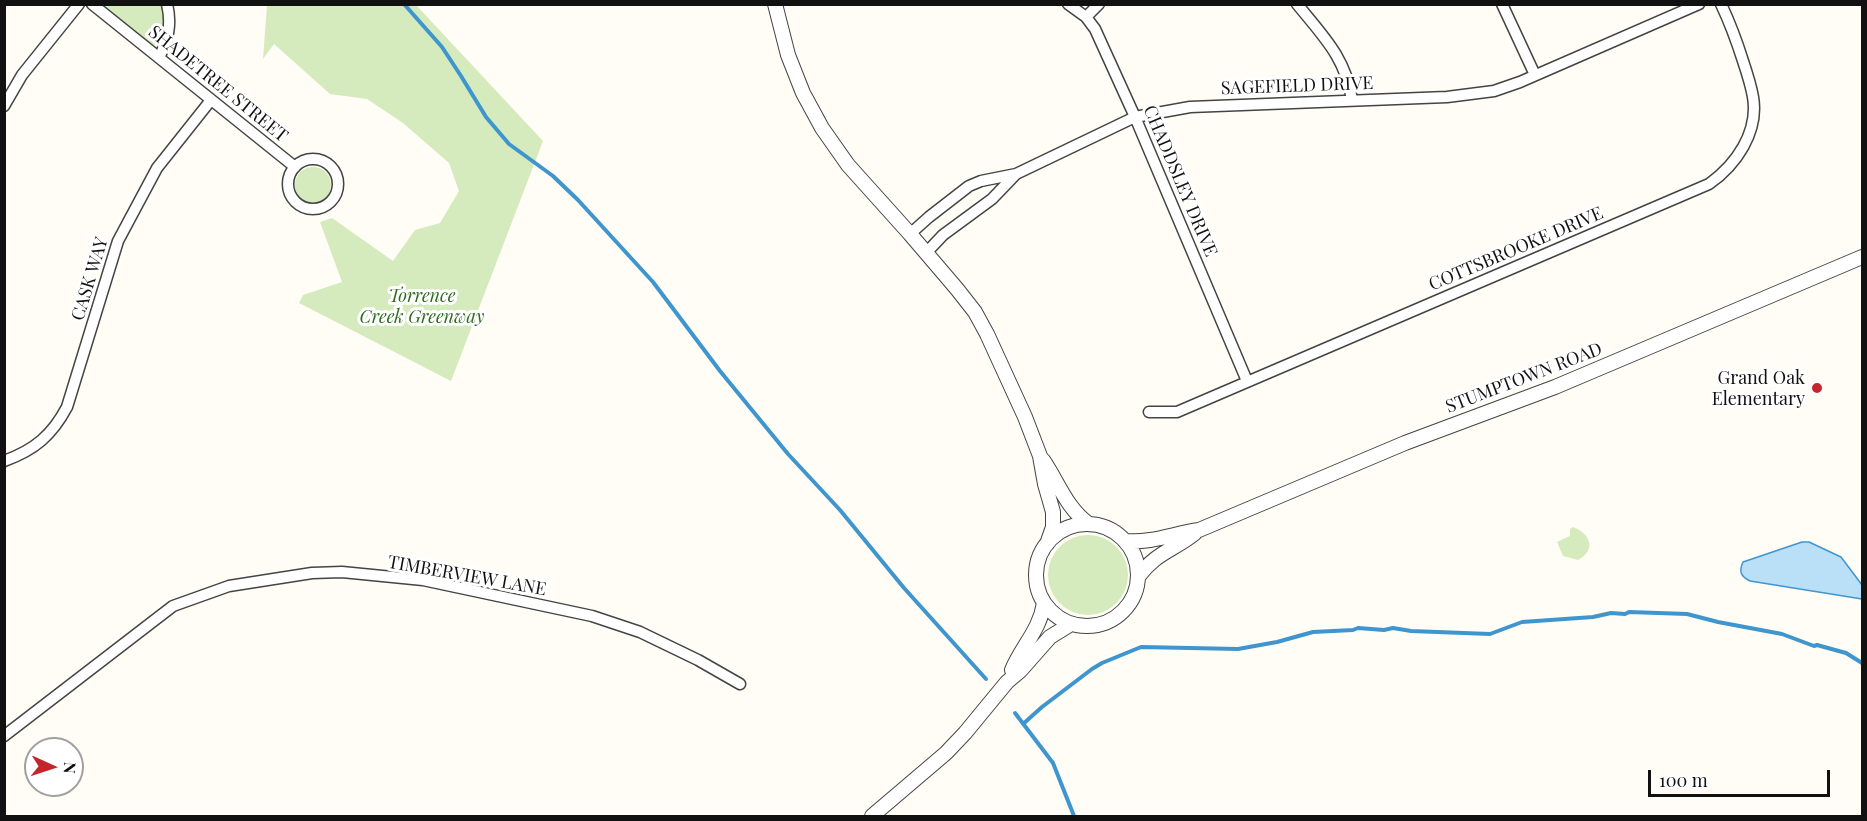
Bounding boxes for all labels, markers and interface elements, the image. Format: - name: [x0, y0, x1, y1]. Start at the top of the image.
- street label: SHADETREE STREET: [144, 21, 292, 147]
- street label: SAGEFIELD DRIVE: [1220, 73, 1374, 99]
- street label: CHADDSLEY DRIVE: [1138, 102, 1222, 260]
- street label: COTTSBROOKE DRIVE: [1426, 202, 1606, 296]
- street label: CASK WAY: [67, 235, 113, 323]
- park label: Torrence Creek Greenway: [360, 285, 484, 328]
- street label: STUMPTOWN ROAD: [1443, 338, 1605, 418]
- place label: Grand Oak Elementary: [1712, 367, 1805, 410]
- marker: Grand Oak Elementary: [1810, 381, 1824, 395]
- street label: TIMBERVIEW LANE: [386, 551, 548, 601]
- north arrow: [24, 737, 84, 797]
- scale bar: [1651, 758, 1832, 796]
- text: N: [60, 762, 81, 774]
- text: 100 m: [1659, 768, 1708, 792]

